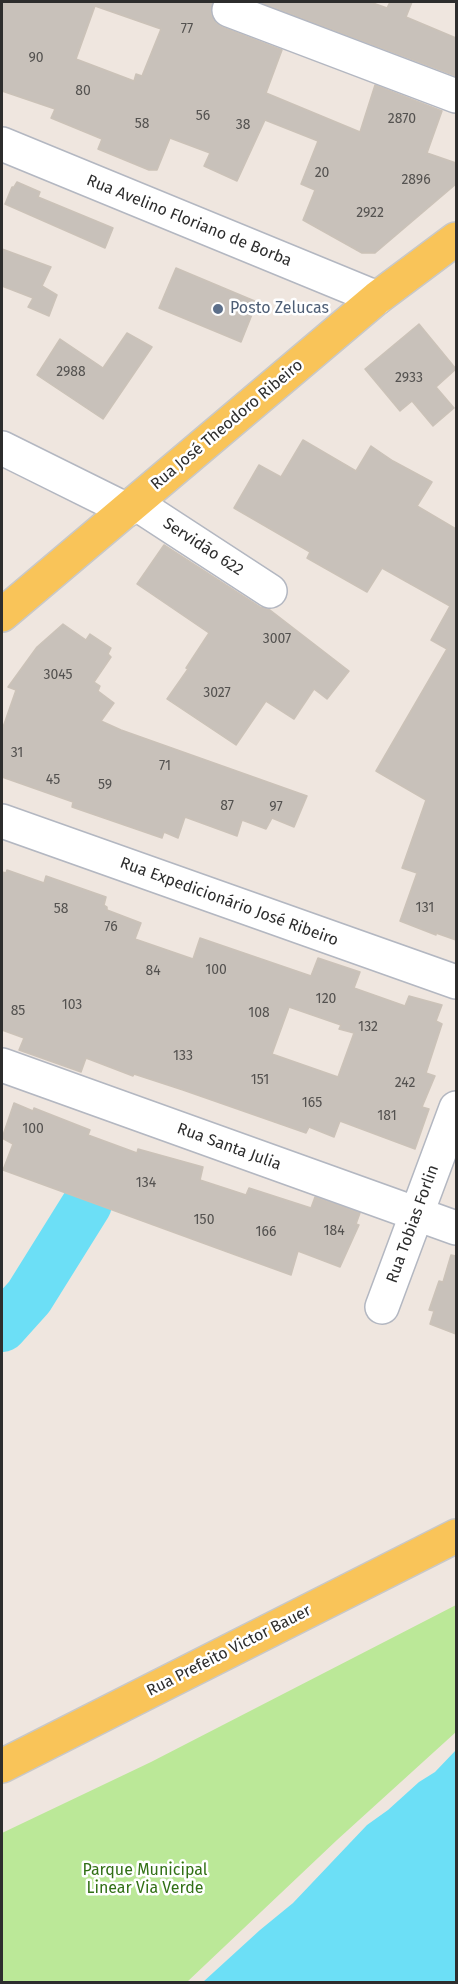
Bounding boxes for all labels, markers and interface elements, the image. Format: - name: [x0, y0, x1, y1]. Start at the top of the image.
- house number: 77: [181, 21, 193, 37]
- house number: 90: [28, 50, 44, 66]
- house number: 80: [75, 83, 91, 99]
- house number: 56: [196, 108, 210, 124]
- house number: 2870: [388, 111, 416, 127]
- house number: 58: [135, 116, 149, 132]
- house number: 38: [236, 117, 250, 133]
- house number: 20: [315, 165, 329, 181]
- street label: Rua Avelino Floriano de Borba: [84, 171, 294, 271]
- house number: 2896: [401, 172, 431, 188]
- house number: 2922: [356, 205, 384, 221]
- place label: Posto Zelucas: [230, 299, 329, 319]
- marker: Posto Zelucas: [211, 302, 225, 316]
- street label: Rua José Theodoro Ribeiro: [147, 356, 307, 494]
- house number: 2988: [56, 364, 86, 380]
- house number: 2933: [395, 370, 423, 386]
- street label: Servidão 622: [159, 514, 247, 580]
- house number: 3007: [263, 631, 291, 647]
- house number: 3045: [43, 667, 73, 683]
- house number: 3027: [203, 685, 231, 701]
- house number: 31: [11, 745, 23, 761]
- house number: 71: [159, 758, 171, 774]
- house number: 45: [46, 772, 60, 788]
- house number: 59: [98, 777, 112, 793]
- house number: 87: [220, 798, 234, 814]
- house number: 97: [269, 799, 283, 815]
- street label: Rua Expedicionário José Ribeiro: [117, 853, 341, 951]
- house number: 131: [416, 900, 434, 916]
- house number: 58: [54, 901, 68, 917]
- house number: 76: [104, 919, 118, 935]
- house number: 100: [205, 962, 227, 978]
- house number: 84: [145, 963, 161, 979]
- house number: 120: [316, 991, 336, 1007]
- house number: 103: [62, 997, 82, 1013]
- house number: 85: [11, 1003, 25, 1019]
- house number: 108: [248, 1005, 270, 1021]
- house number: 132: [358, 1019, 378, 1035]
- house number: 133: [173, 1048, 193, 1064]
- house number: 151: [251, 1072, 269, 1088]
- house number: 242: [395, 1075, 415, 1091]
- house number: 165: [302, 1095, 322, 1111]
- house number: 181: [377, 1108, 397, 1124]
- street label: Rua Santa Julia: [174, 1119, 284, 1175]
- house number: 100: [22, 1121, 44, 1137]
- street label: Rua Tobias Forlin: [383, 1162, 443, 1286]
- house number: 134: [136, 1175, 156, 1191]
- house number: 150: [194, 1212, 214, 1228]
- house number: 184: [323, 1223, 345, 1239]
- house number: 166: [256, 1224, 276, 1240]
- street label: Rua Prefeito Victor Bauer: [144, 1601, 314, 1701]
- park label: Parque Municipal Linear Via Verde: [82, 1861, 208, 1899]

